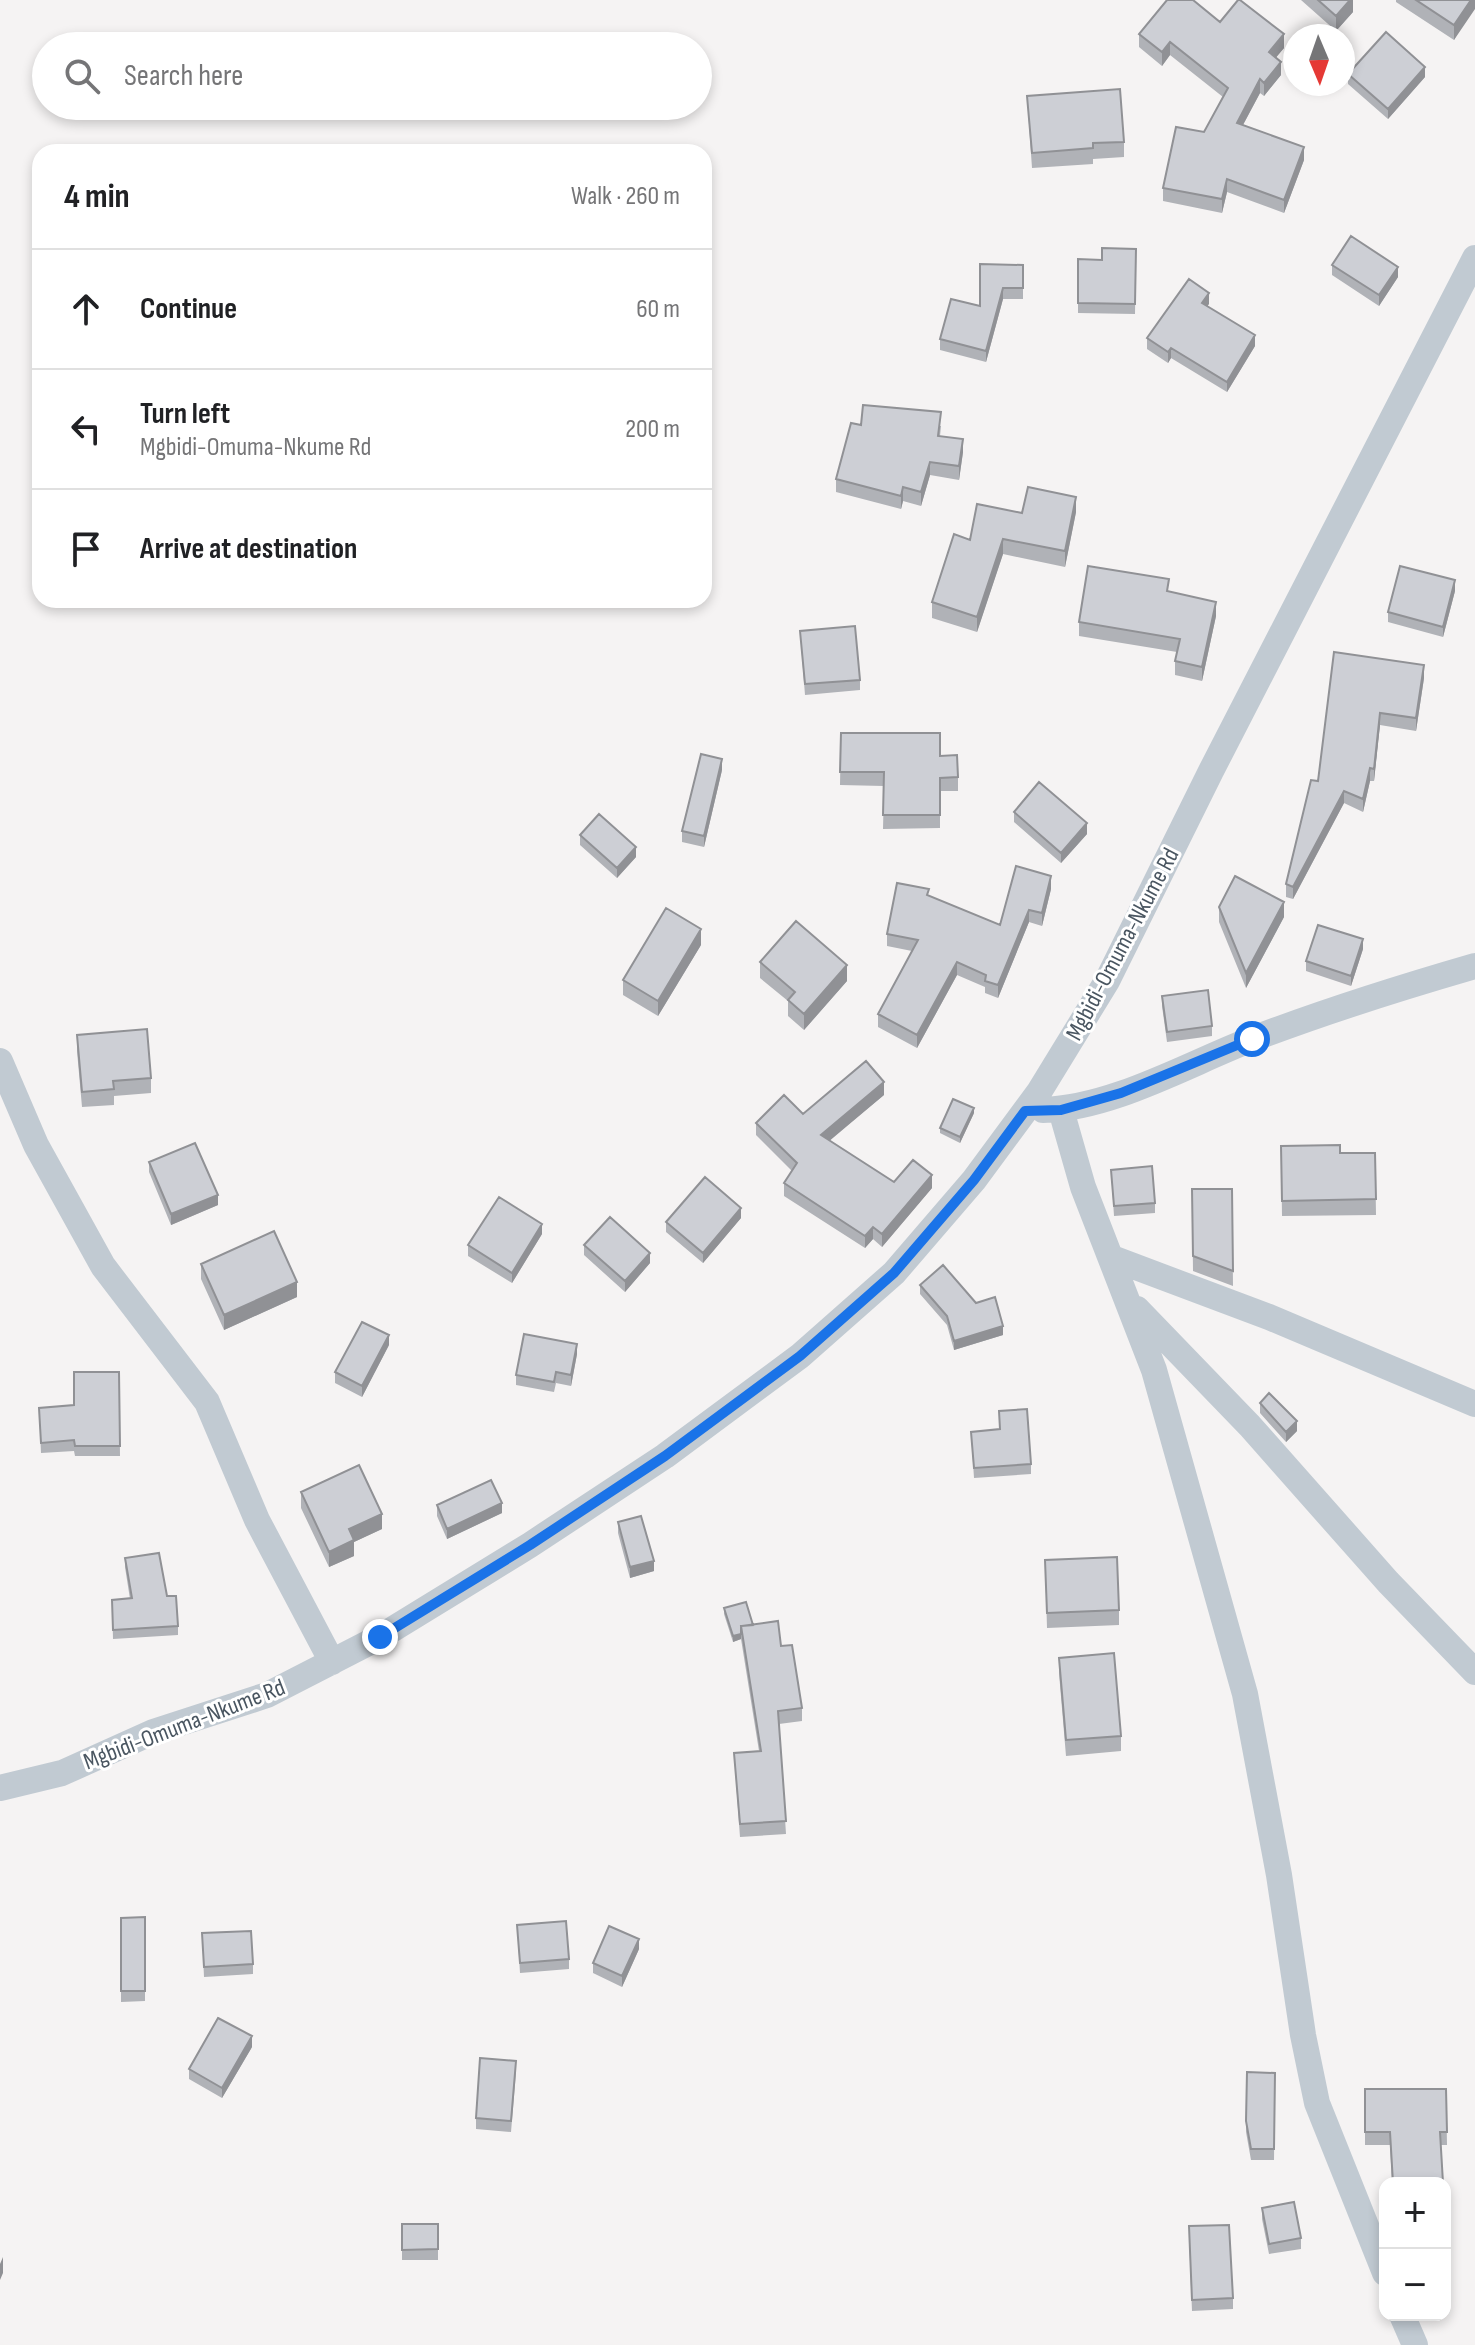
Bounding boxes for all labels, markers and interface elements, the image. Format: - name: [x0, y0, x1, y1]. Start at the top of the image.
- north arrow: [1283, 24, 1355, 96]
- search box: [32, 32, 712, 120]
- icon: search: [60, 54, 104, 98]
- text: Search here: [124, 58, 243, 94]
- text: 4 min: [64, 176, 130, 217]
- text: Walk · 260 m: [571, 181, 680, 212]
- icon: ahead: [64, 287, 108, 331]
- text: Continue: [140, 291, 237, 327]
- text: 60 m: [636, 294, 680, 325]
- text: Turn left: [140, 396, 230, 432]
- icon: left: [64, 407, 108, 451]
- text: 200 m: [625, 414, 680, 445]
- text: Mgbidi-Omuma-Nkume Rd: [140, 432, 371, 463]
- icon: arrive: [64, 527, 108, 571]
- text: Arrive at destination: [140, 531, 357, 567]
- street label: Mgbidi-Omuma-Nkume Rd: [1060, 843, 1185, 1045]
- route start: [1234, 1021, 1270, 1057]
- route end: [362, 1619, 398, 1655]
- street label: Mgbidi-Omuma-Nkume Rd: [79, 1673, 289, 1776]
- map controls: [1379, 2177, 1451, 2321]
- button: +: [1379, 2177, 1451, 2249]
- button: −: [1379, 2249, 1451, 2321]

